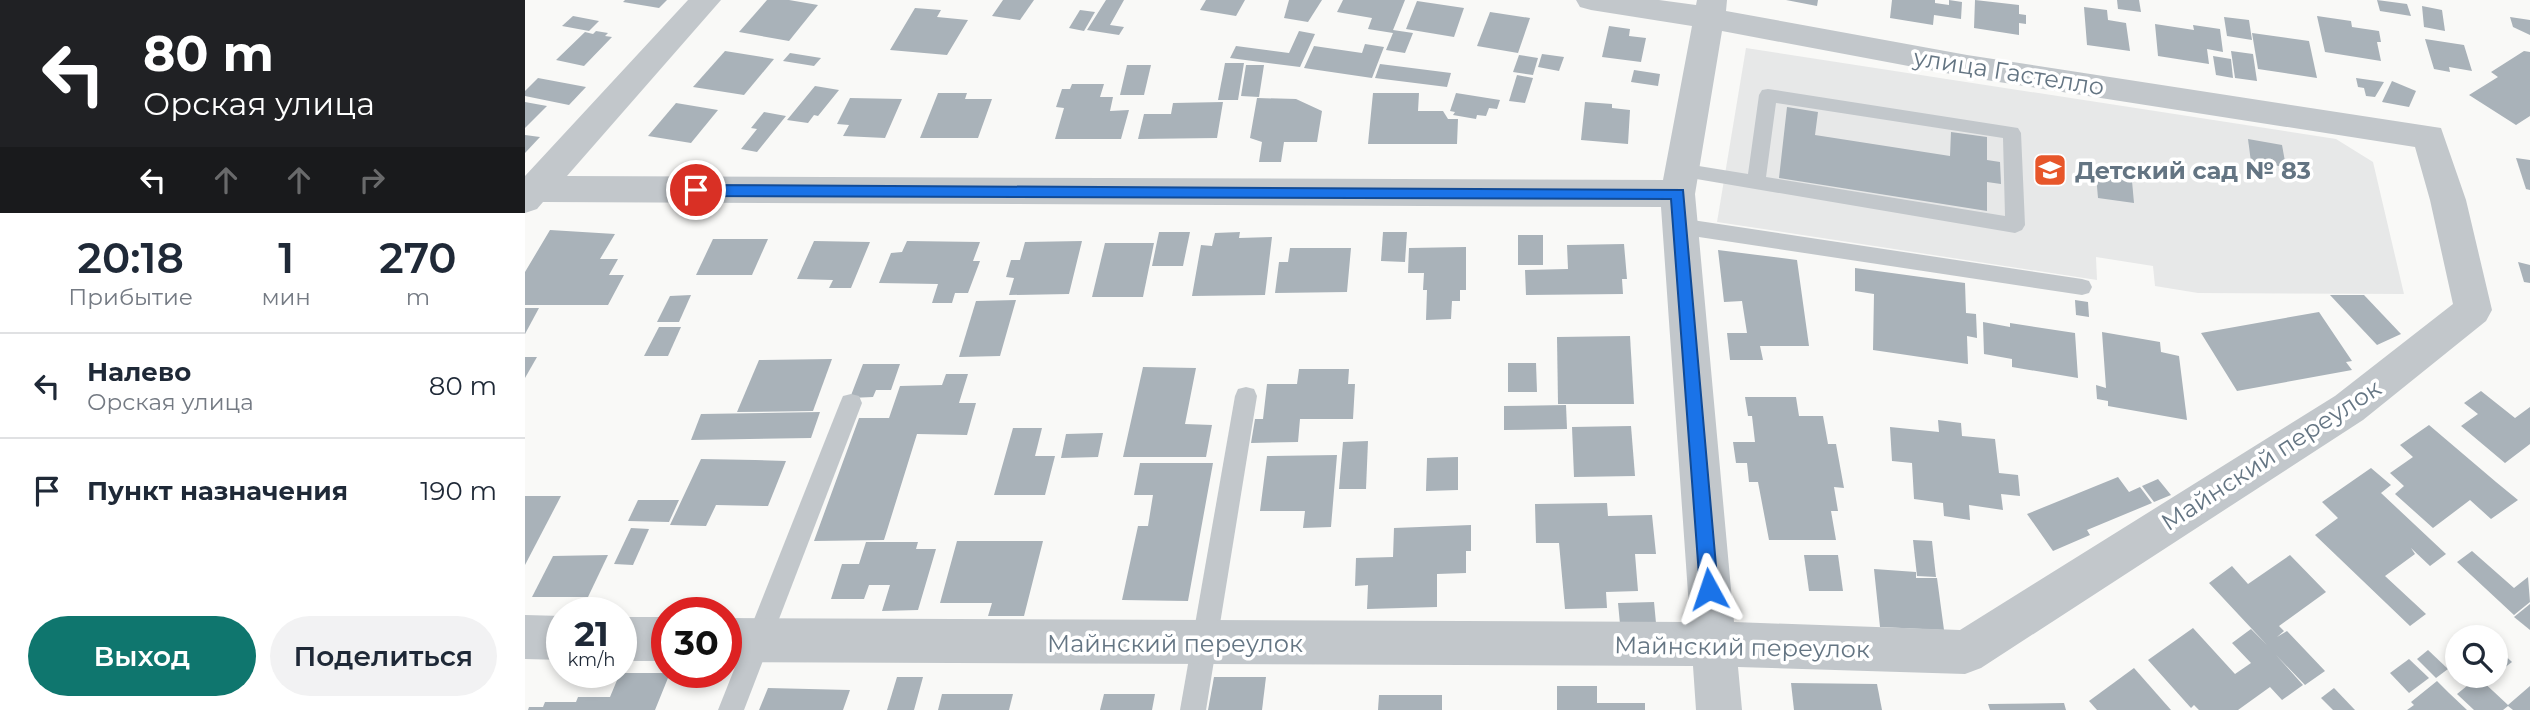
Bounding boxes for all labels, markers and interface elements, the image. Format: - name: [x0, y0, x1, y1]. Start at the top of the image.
- text: 80 m: [143, 24, 274, 83]
- icon: left: [28, 28, 119, 119]
- street label: улица Гастелло: [1911, 42, 2106, 101]
- text: Орская улица: [143, 84, 375, 123]
- school or university icon: Детский сад № 83: [2031, 151, 2069, 189]
- place label: Детский сад № 83: [2075, 156, 2311, 185]
- pin: [666, 160, 726, 220]
- icon: left: [134, 161, 172, 199]
- icon: ahead: [207, 161, 245, 199]
- icon: ahead: [280, 161, 318, 199]
- icon: right: [353, 161, 391, 199]
- icon: arrive: [677, 171, 715, 209]
- text: 20:18: [78, 232, 184, 284]
- text: 1: [278, 232, 294, 284]
- text: 270: [379, 232, 457, 284]
- text: Прибытие: [68, 283, 193, 311]
- text: мин: [261, 283, 311, 311]
- text: m: [406, 283, 430, 311]
- text: Налево: [87, 356, 191, 388]
- icon: left: [28, 367, 66, 405]
- text: 80 m: [429, 370, 497, 402]
- street label: Майнский переулок: [2156, 373, 2386, 537]
- text: Орская улица: [87, 388, 254, 416]
- icon: arrive: [28, 472, 66, 510]
- text: Пункт назначения: [87, 475, 348, 507]
- text: 190 m: [420, 475, 497, 507]
- position arrow: [1672, 552, 1746, 626]
- speed limit sign: 30: [651, 597, 742, 688]
- text: 21: [574, 612, 609, 655]
- button: Выход: [28, 616, 256, 696]
- button: Поделиться: [270, 616, 497, 696]
- map controls: [2445, 625, 2508, 688]
- button: search: [2445, 625, 2508, 688]
- street label: Майнский переулок: [1047, 629, 1303, 658]
- street label: Майнский переулок: [1614, 630, 1870, 664]
- text: km/h: [567, 649, 616, 671]

